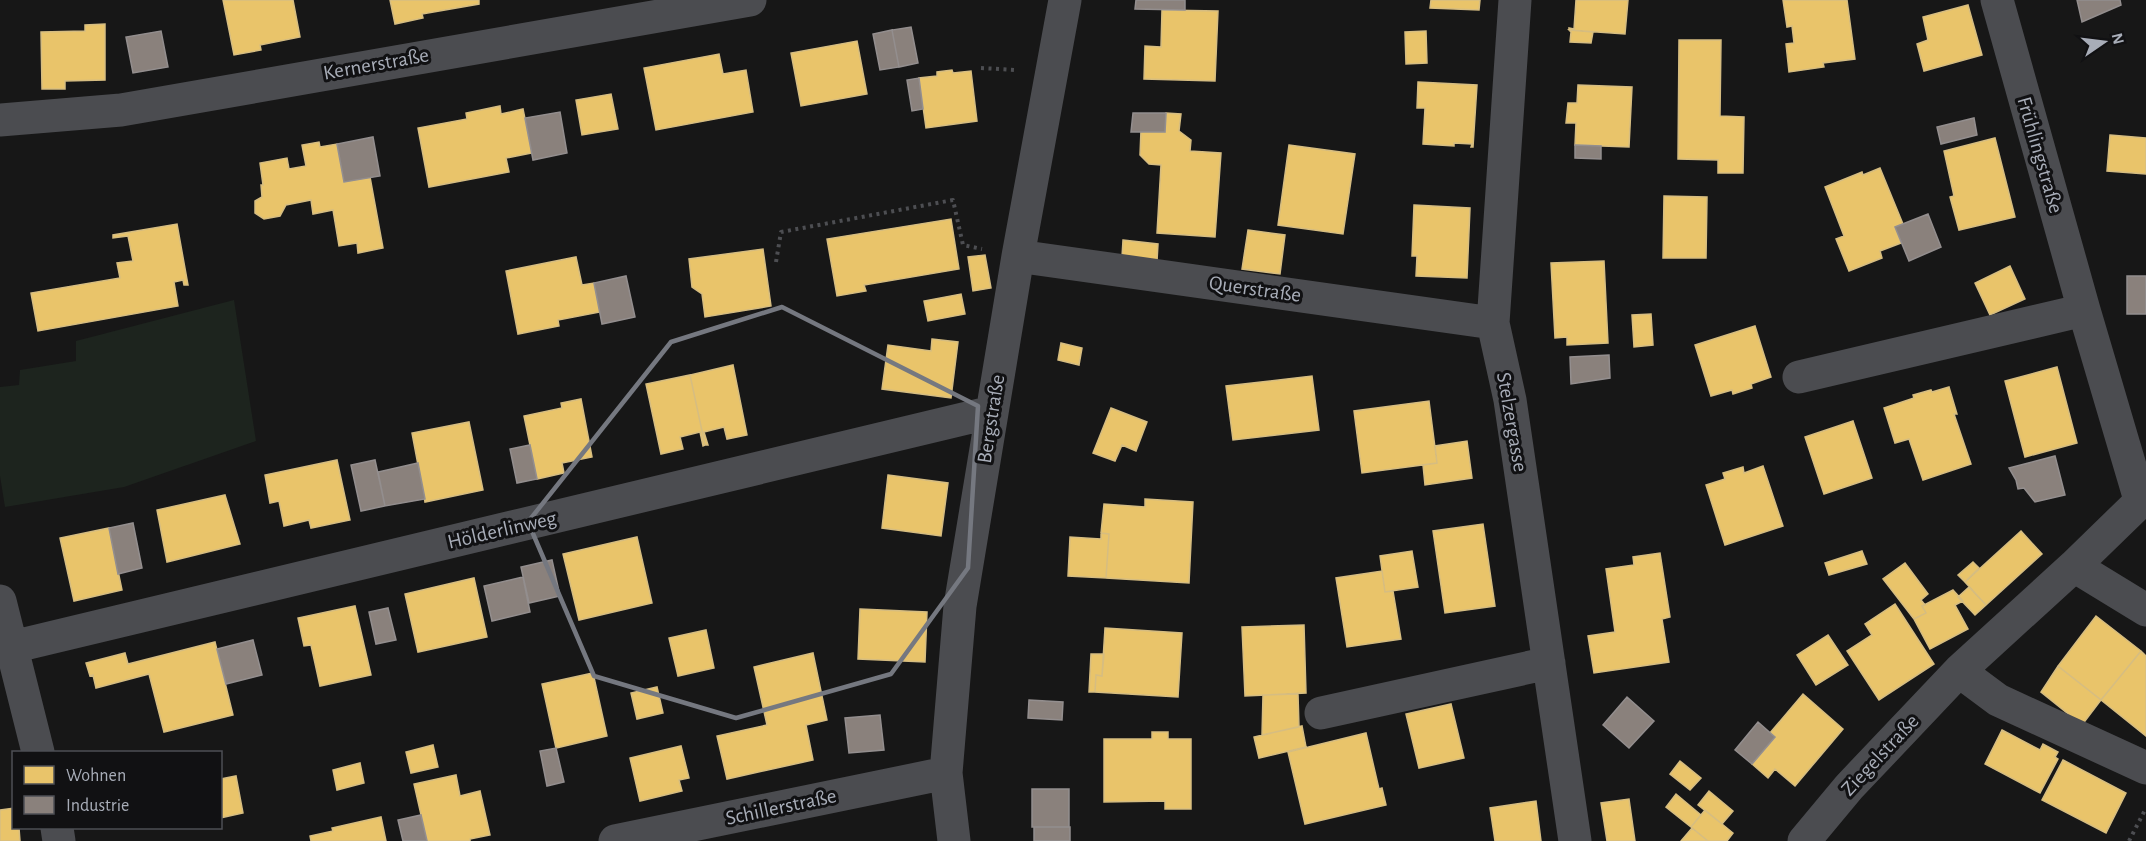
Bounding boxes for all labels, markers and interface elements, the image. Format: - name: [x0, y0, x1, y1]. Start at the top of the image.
- north arrow: [2074, 12, 2134, 72]
- text: N: [2108, 31, 2127, 46]
- street label: Kernerstraße: [322, 44, 430, 84]
- street label: Frühlingstraße: [2013, 94, 2067, 216]
- street label: Querstraße: [1208, 272, 1302, 306]
- street label: Stelzergasse: [1493, 370, 1531, 474]
- street label: Bergstraße: [974, 373, 1008, 465]
- street label: Hölderlinweg: [446, 507, 559, 553]
- street label: Ziegelstraße: [1837, 710, 1923, 800]
- legend: [12, 751, 222, 829]
- text: Wohnen: [66, 767, 126, 785]
- street label: Schillerstraße: [724, 785, 838, 829]
- text: Industrie: [66, 797, 129, 815]

